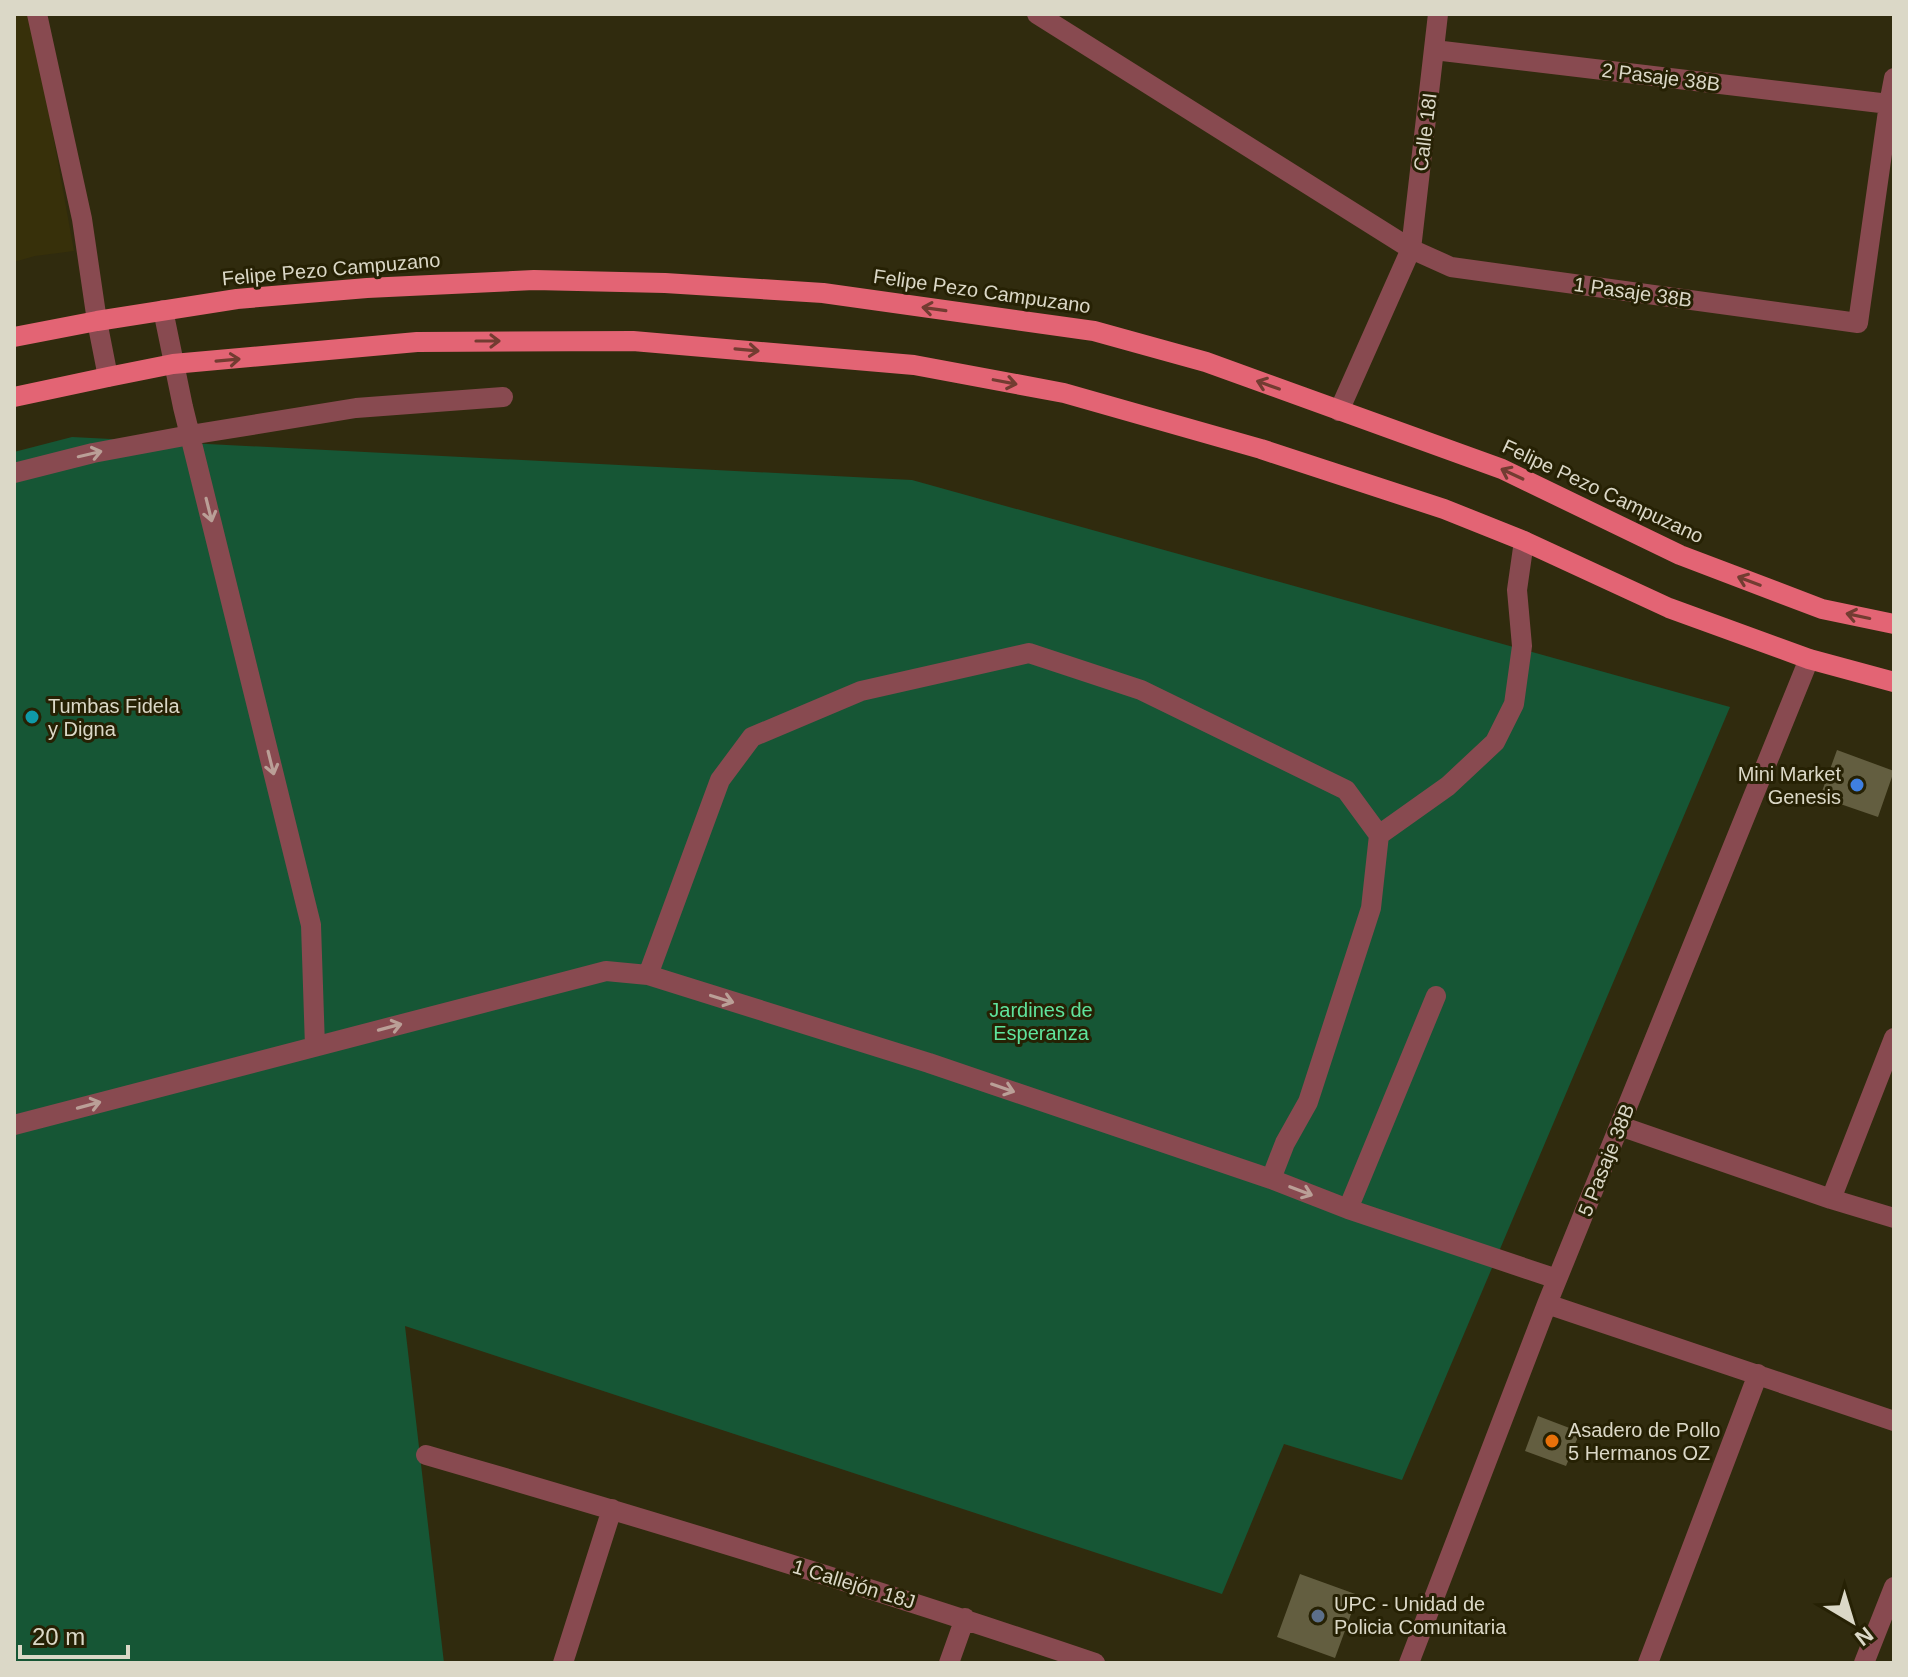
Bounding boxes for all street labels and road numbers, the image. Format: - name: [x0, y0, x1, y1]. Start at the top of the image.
- street label: 2 Pasaje 38B: [1601, 59, 1721, 95]
- street label: Calle 18I: [1409, 91, 1441, 173]
- street label: Felipe Pezo Campuzano: [221, 248, 441, 290]
- street label: Felipe Pezo Campuzano: [872, 265, 1092, 317]
- street label: 1 Pasaje 38B: [1573, 273, 1693, 311]
- street label: Felipe Pezo Campuzano: [1499, 435, 1707, 547]
- street label: 5 Pasaje 38B: [1574, 1101, 1638, 1219]
- street label: 1 Callejón 18J: [790, 1555, 918, 1613]

